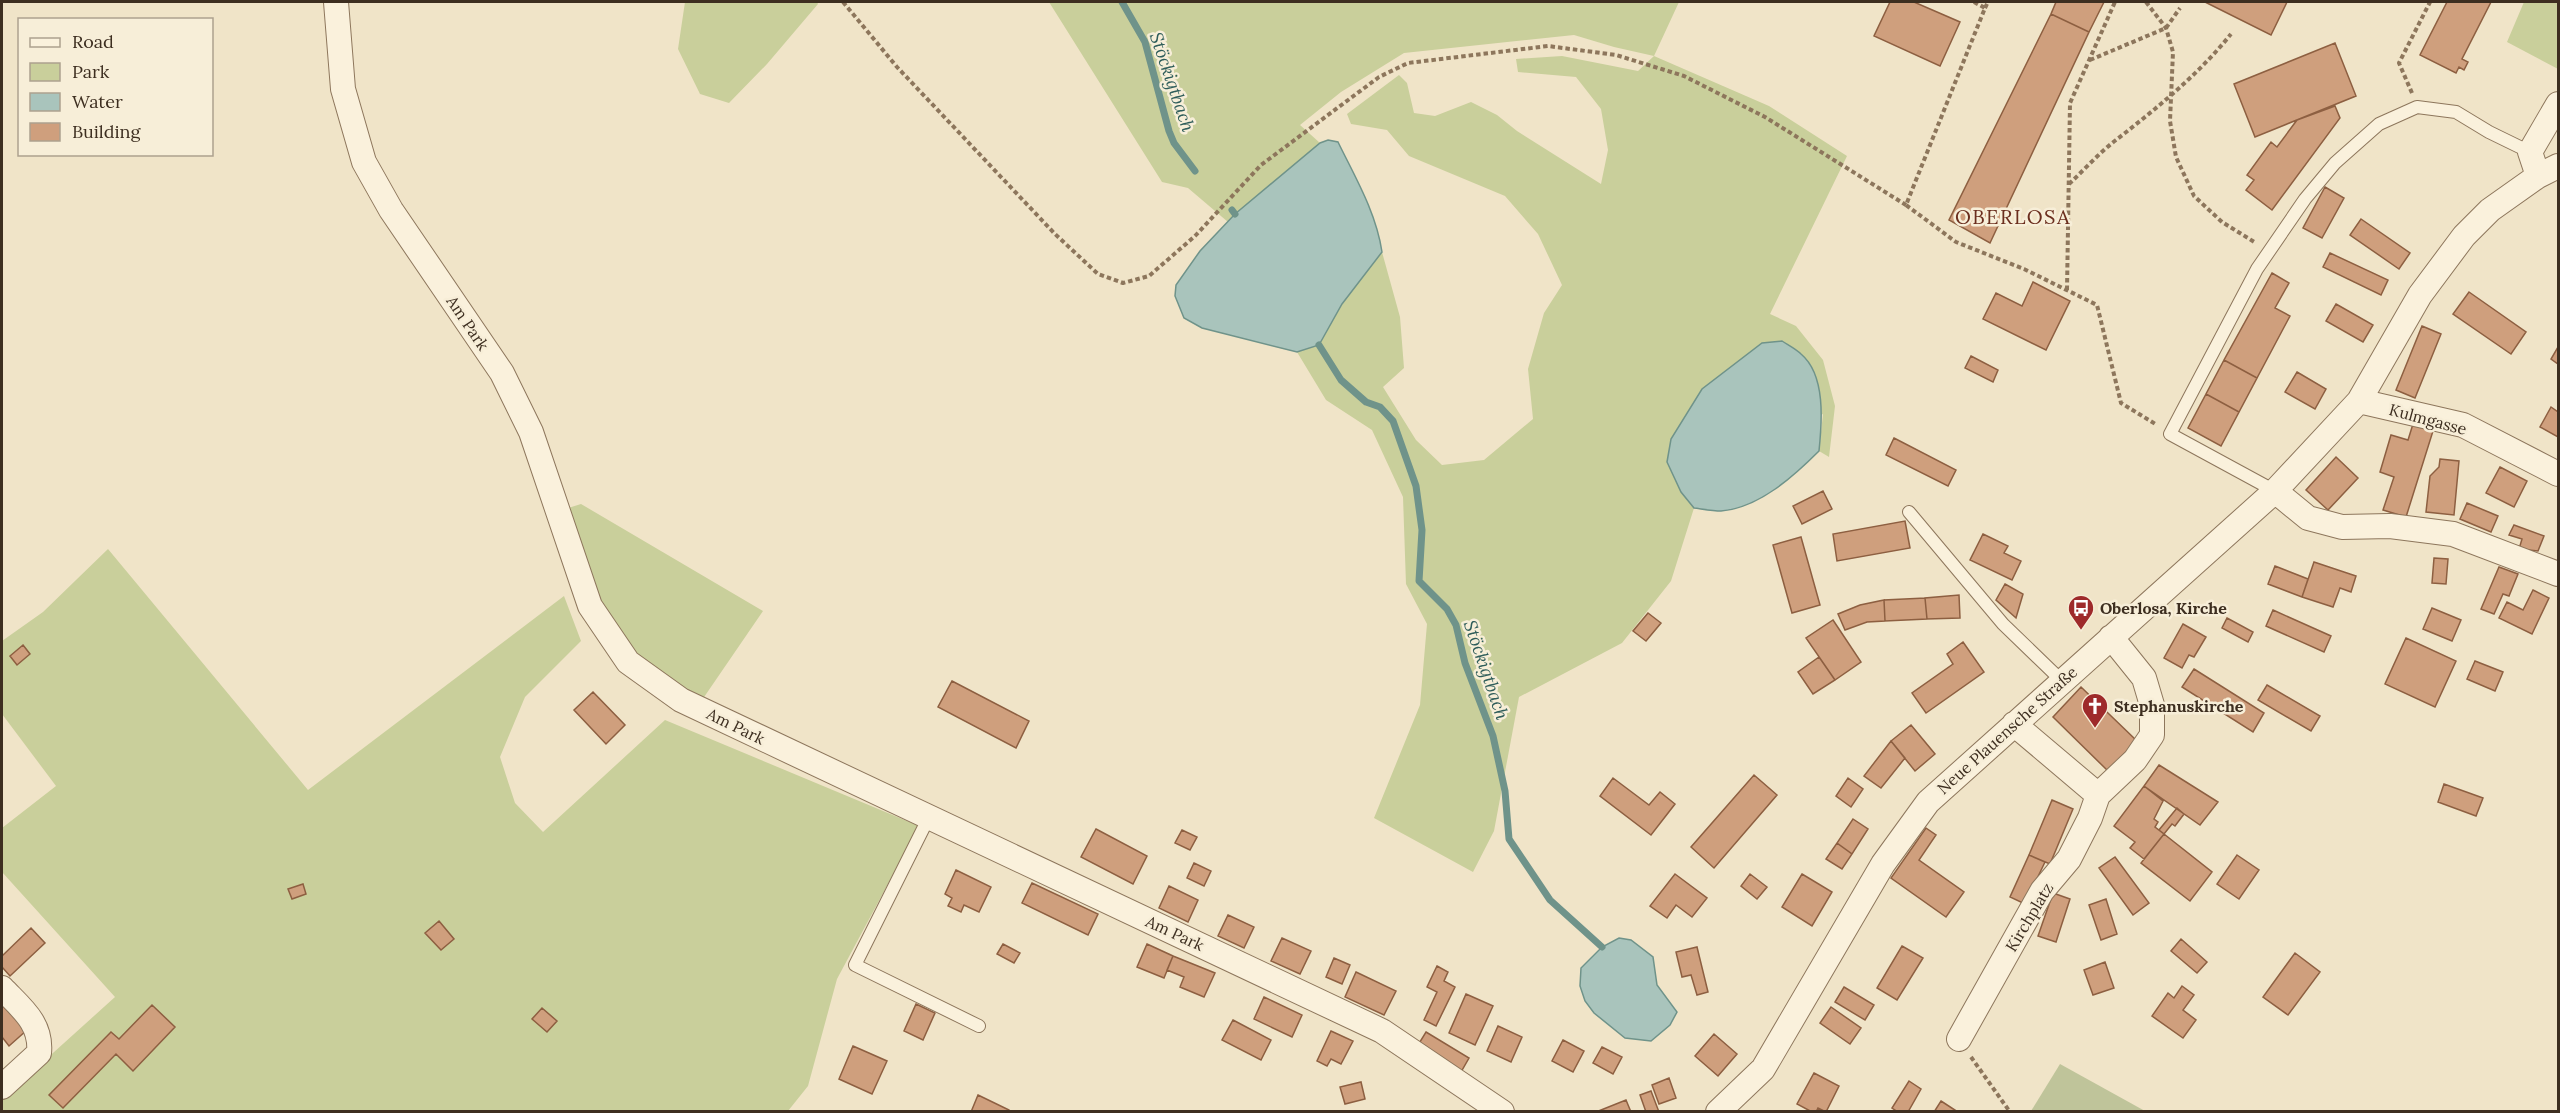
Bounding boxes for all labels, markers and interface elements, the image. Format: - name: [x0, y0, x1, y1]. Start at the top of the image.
- legend: [18, 18, 213, 156]
- water label: Stöckigtbach: [1145, 29, 1200, 135]
- text: Road: [72, 30, 114, 53]
- text: Park: [72, 60, 110, 83]
- text: Water: [72, 90, 123, 113]
- text: Building: [72, 120, 142, 143]
- district label: OBERLOSA: [1955, 204, 2071, 229]
- street label: Am Park: [442, 291, 494, 355]
- street label: Kulmgasse: [2387, 399, 2469, 439]
- bus stop icon: Oberlosa, Kirche: [2066, 593, 2096, 631]
- place label: Oberlosa, Kirche: [2100, 598, 2227, 618]
- water label: Stöckigtbach: [1459, 617, 1514, 723]
- street label: Neue Plauensche Straße: [1933, 662, 2081, 798]
- church icon: Stephanuskirche: [2080, 691, 2110, 729]
- place label: Stephanuskirche: [2114, 696, 2244, 716]
- street label: Am Park: [703, 703, 769, 749]
- street label: Kirchplatz: [2001, 879, 2057, 955]
- street label: Am Park: [1142, 910, 1208, 955]

